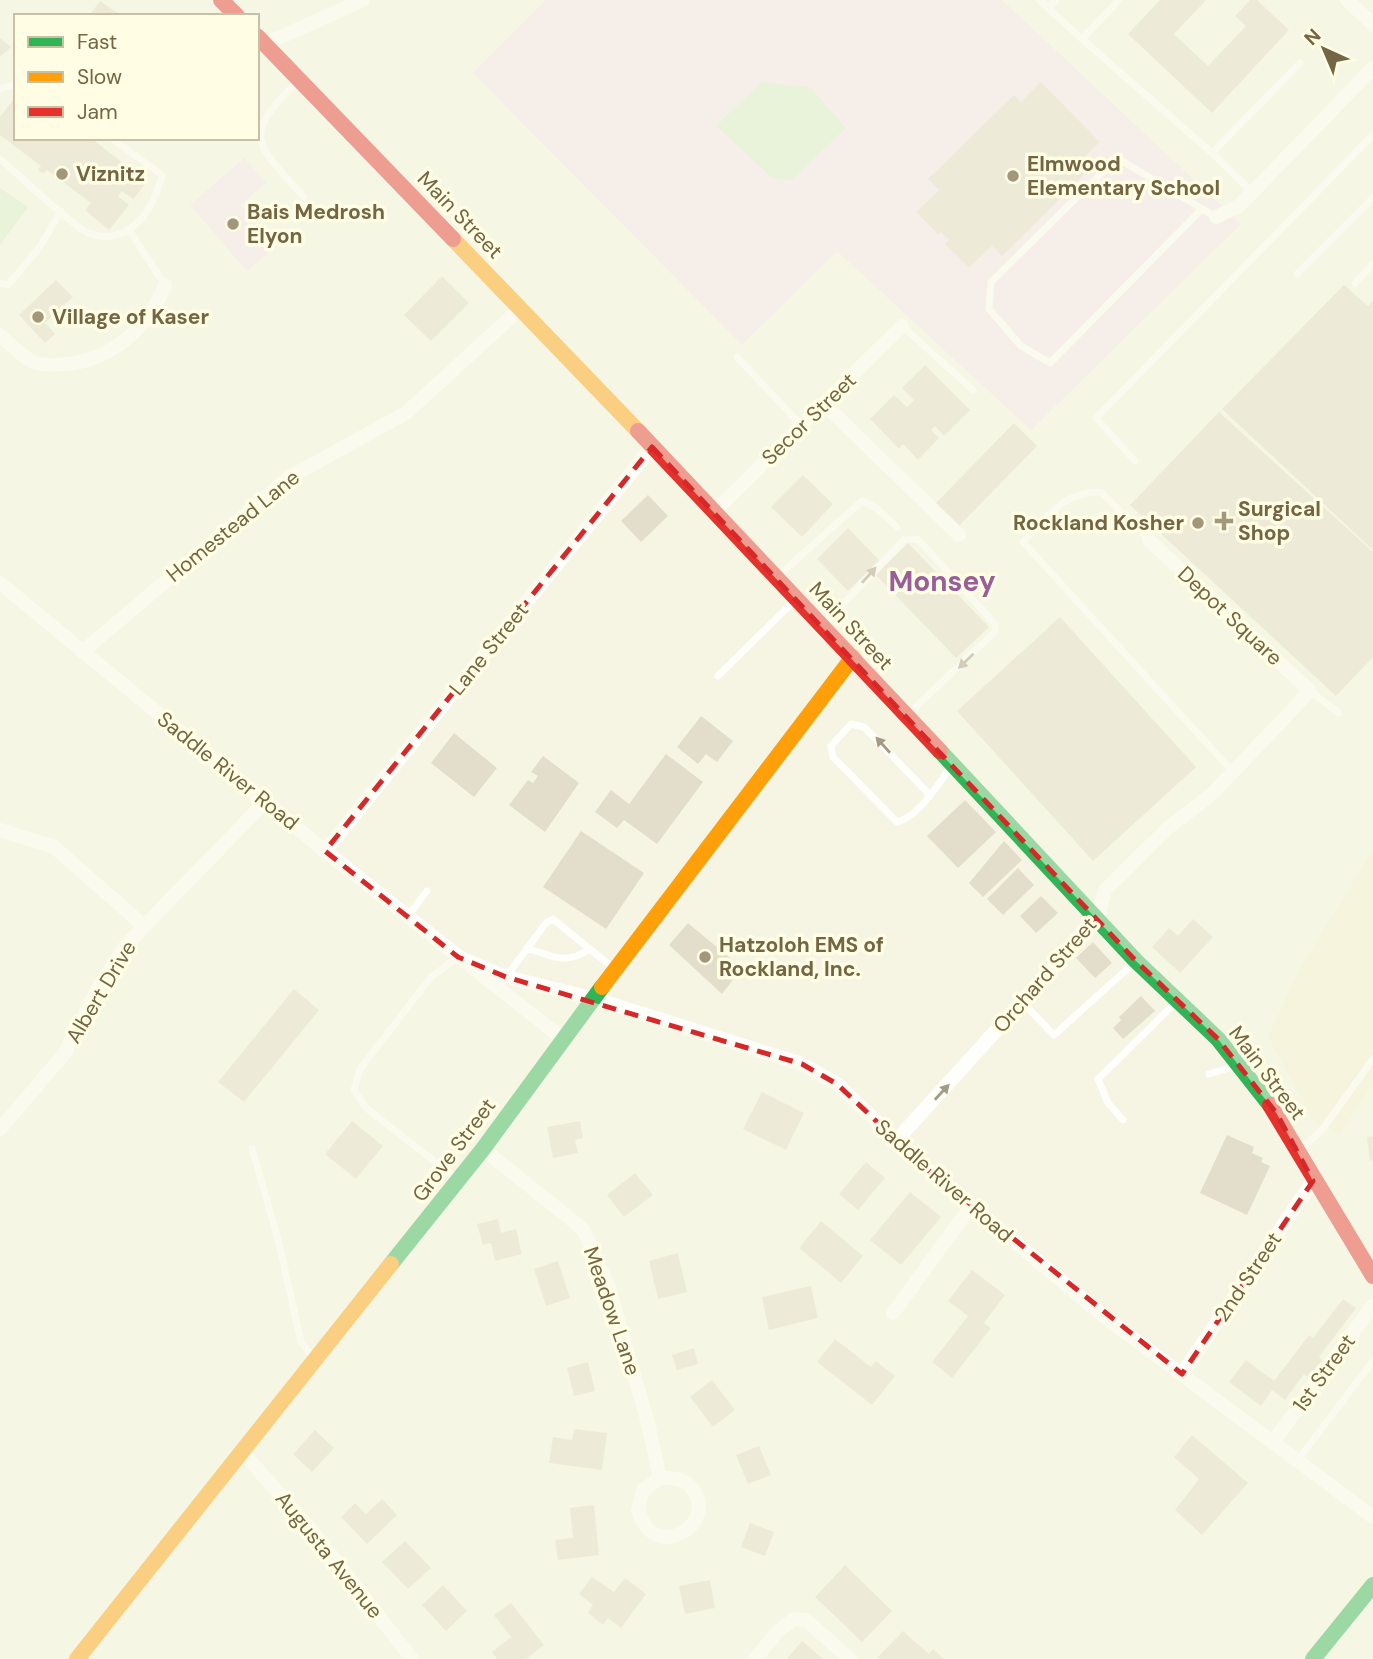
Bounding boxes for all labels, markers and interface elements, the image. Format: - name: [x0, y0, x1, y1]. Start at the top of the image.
- legend: [14, 14, 259, 140]
- north arrow: [1289, 14, 1359, 84]
- text: N: [1299, 23, 1326, 51]
- text: Fast: [77, 28, 117, 56]
- text: Slow: [77, 63, 122, 91]
- text: Jam: [77, 98, 118, 126]
- place label: Elmwood Elementary School: [1027, 150, 1220, 202]
- place label: Viznitz: [76, 160, 145, 188]
- street label: Main Street: [411, 165, 509, 265]
- marker: Viznitz: [54, 166, 70, 182]
- marker: Elmwood Elementary School: [1005, 168, 1021, 184]
- place label: Bais Medrosh Elyon: [247, 198, 385, 250]
- marker: Bais Medrosh Elyon: [225, 216, 241, 232]
- place label: Village of Kaser: [52, 303, 209, 331]
- marker: Village of Kaser: [30, 309, 46, 325]
- street label: Secor Street: [756, 367, 862, 471]
- street label: Homestead Lane: [160, 463, 306, 588]
- place label: Surgical Shop: [1238, 495, 1321, 547]
- place label: Rockland Kosher: [1013, 509, 1184, 537]
- marker: Surgical Shop: [1216, 513, 1232, 529]
- marker: Rockland Kosher: [1190, 515, 1206, 531]
- street label: Depot Square: [1172, 560, 1288, 672]
- district label: Monsey: [888, 563, 996, 600]
- one-way arrow: [861, 567, 877, 584]
- street label: Main Street: [803, 576, 899, 676]
- street label: Lane Street: [443, 597, 535, 701]
- one-way arrow: [957, 652, 974, 669]
- street label: Saddle River Road: [151, 705, 305, 837]
- one-way arrow: [875, 736, 891, 754]
- street label: Orchard Street: [987, 911, 1103, 1039]
- place label: Hatzoloh EMS of Rockland, Inc.: [719, 931, 884, 983]
- street label: Albert Drive: [59, 935, 143, 1049]
- marker: Hatzoloh EMS of Rockland, Inc.: [697, 949, 713, 965]
- street label: Main Street: [1222, 1020, 1312, 1126]
- one-way arrow: [933, 1084, 949, 1101]
- street label: Grove Street: [406, 1093, 502, 1207]
- street label: Saddle River Road: [869, 1113, 1019, 1249]
- street label: 2nd Street: [1208, 1227, 1288, 1327]
- street label: Meadow Lane: [577, 1243, 647, 1379]
- street label: 1st Street: [1286, 1328, 1362, 1418]
- street label: Augusta Avenue: [269, 1485, 389, 1625]

